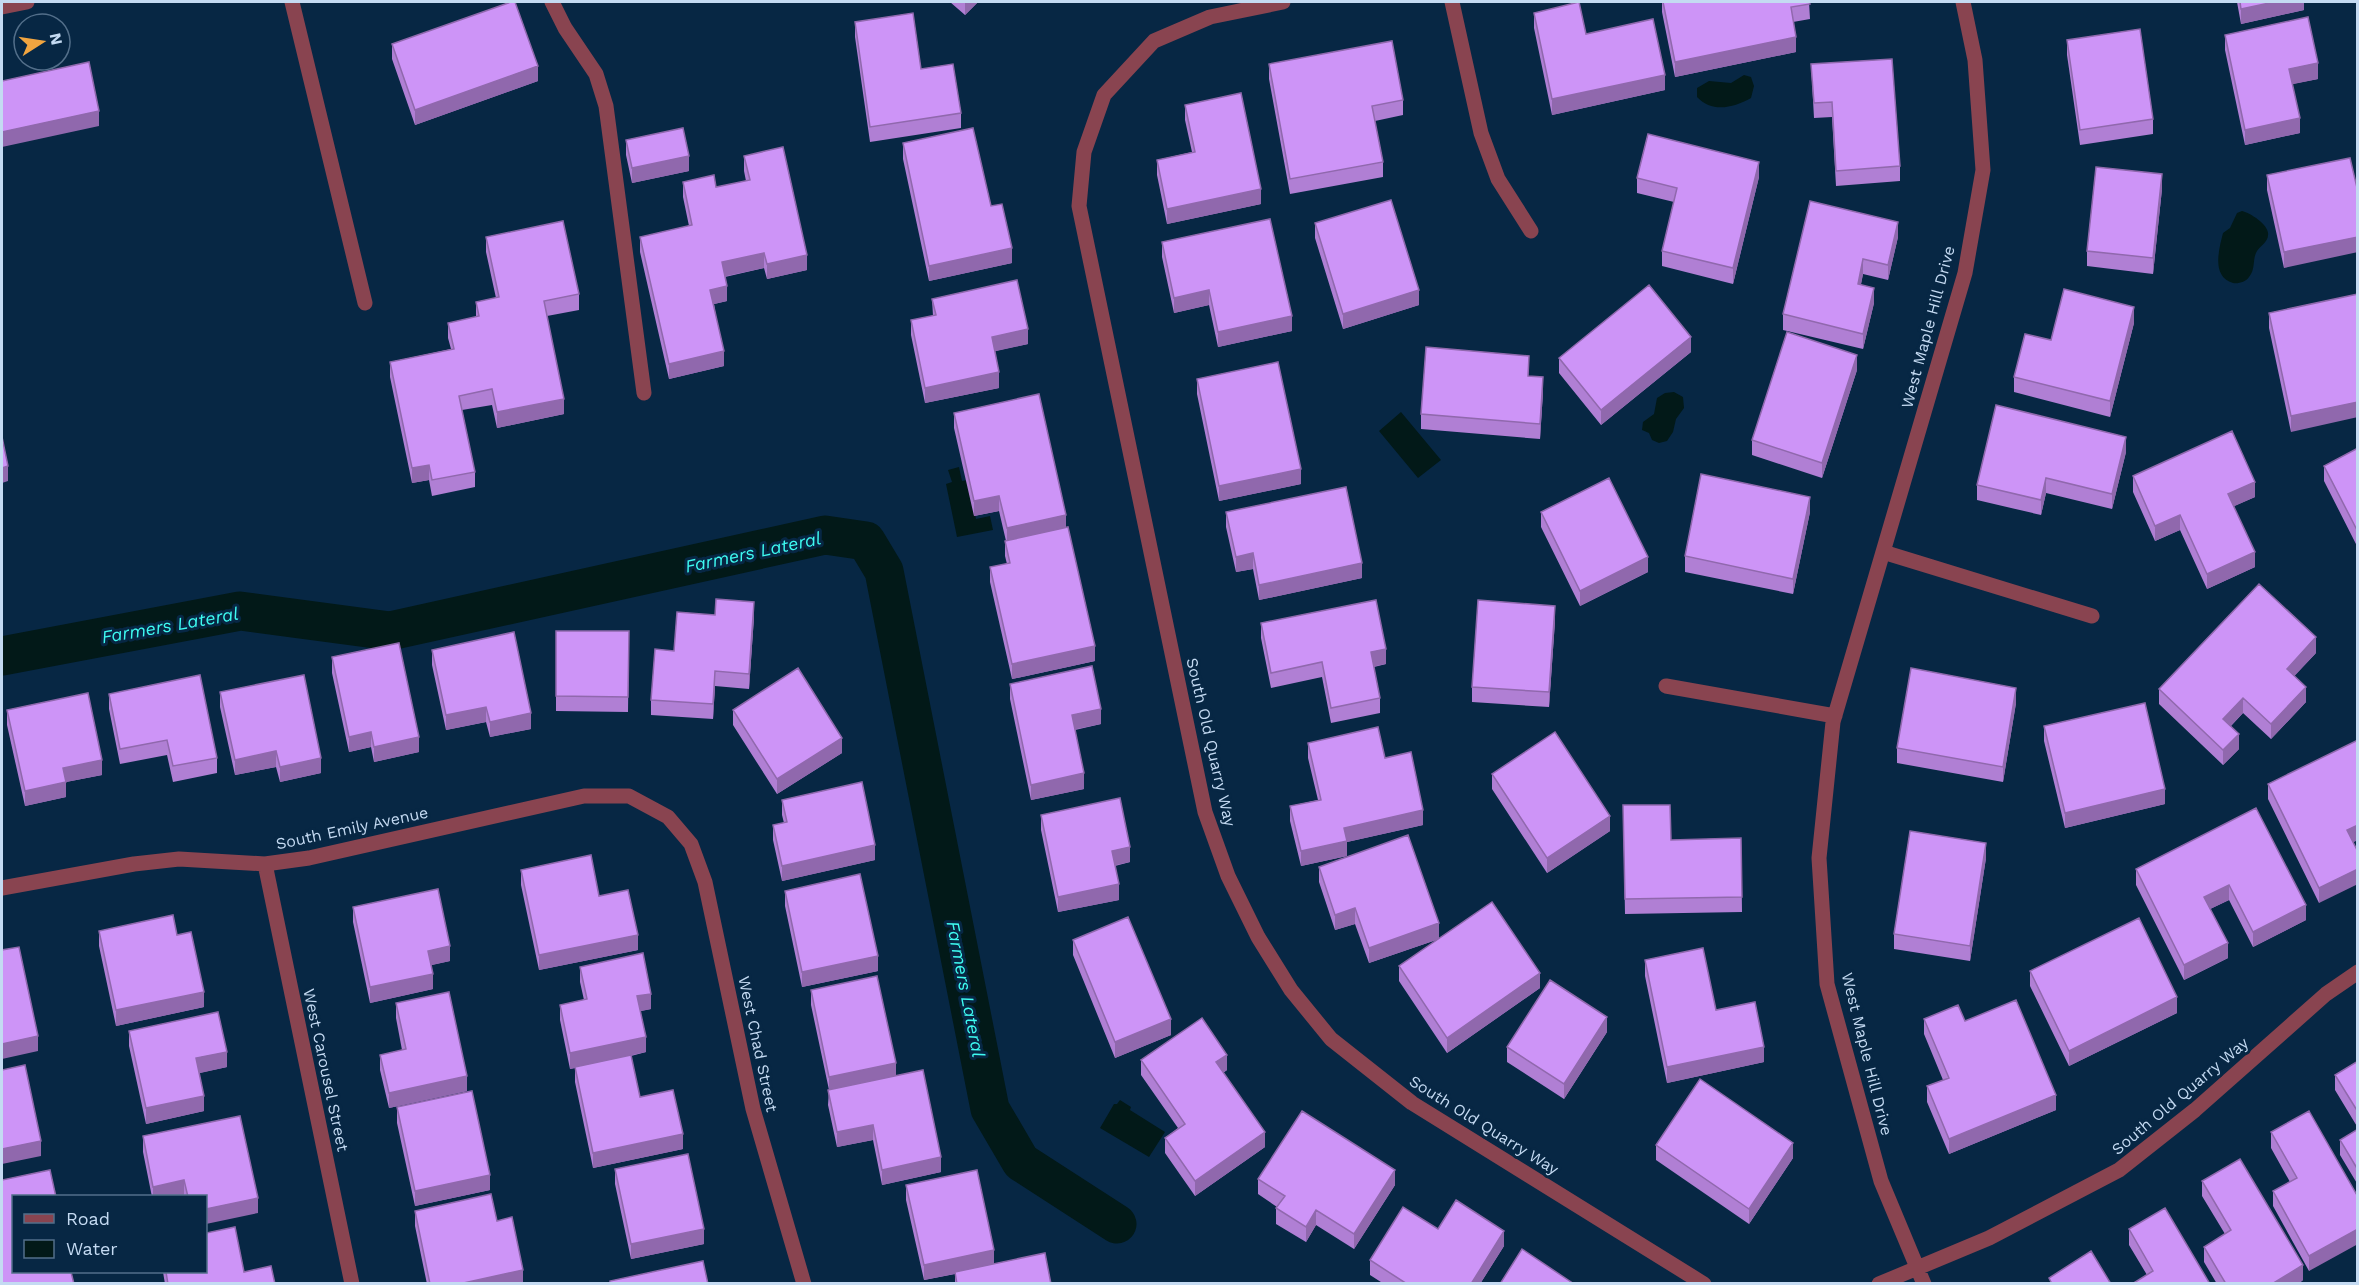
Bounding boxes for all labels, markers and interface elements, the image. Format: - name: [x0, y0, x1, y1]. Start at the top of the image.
- north arrow: [12, 12, 72, 72]
- text: N: [46, 31, 67, 47]
- street label: West Maple Hill Drive: [1897, 244, 1959, 410]
- water label: Farmers Lateral: [683, 527, 823, 577]
- water label: Farmers Lateral: [100, 603, 240, 647]
- street label: South Old Quarry Way: [1182, 656, 1240, 829]
- street label: South Emily Avenue: [274, 803, 430, 853]
- water label: Farmers Lateral: [942, 919, 990, 1059]
- street label: West Maple Hill Drive: [1838, 970, 1896, 1138]
- street label: West Chad Street: [734, 974, 782, 1114]
- street label: West Carousel Street: [299, 987, 353, 1153]
- street label: South Old Quarry Way: [2108, 1033, 2253, 1159]
- street label: South Old Quarry Way: [1406, 1071, 1563, 1179]
- legend: [12, 1195, 207, 1273]
- text: Road: [66, 1208, 110, 1229]
- text: Water: [66, 1238, 118, 1259]

